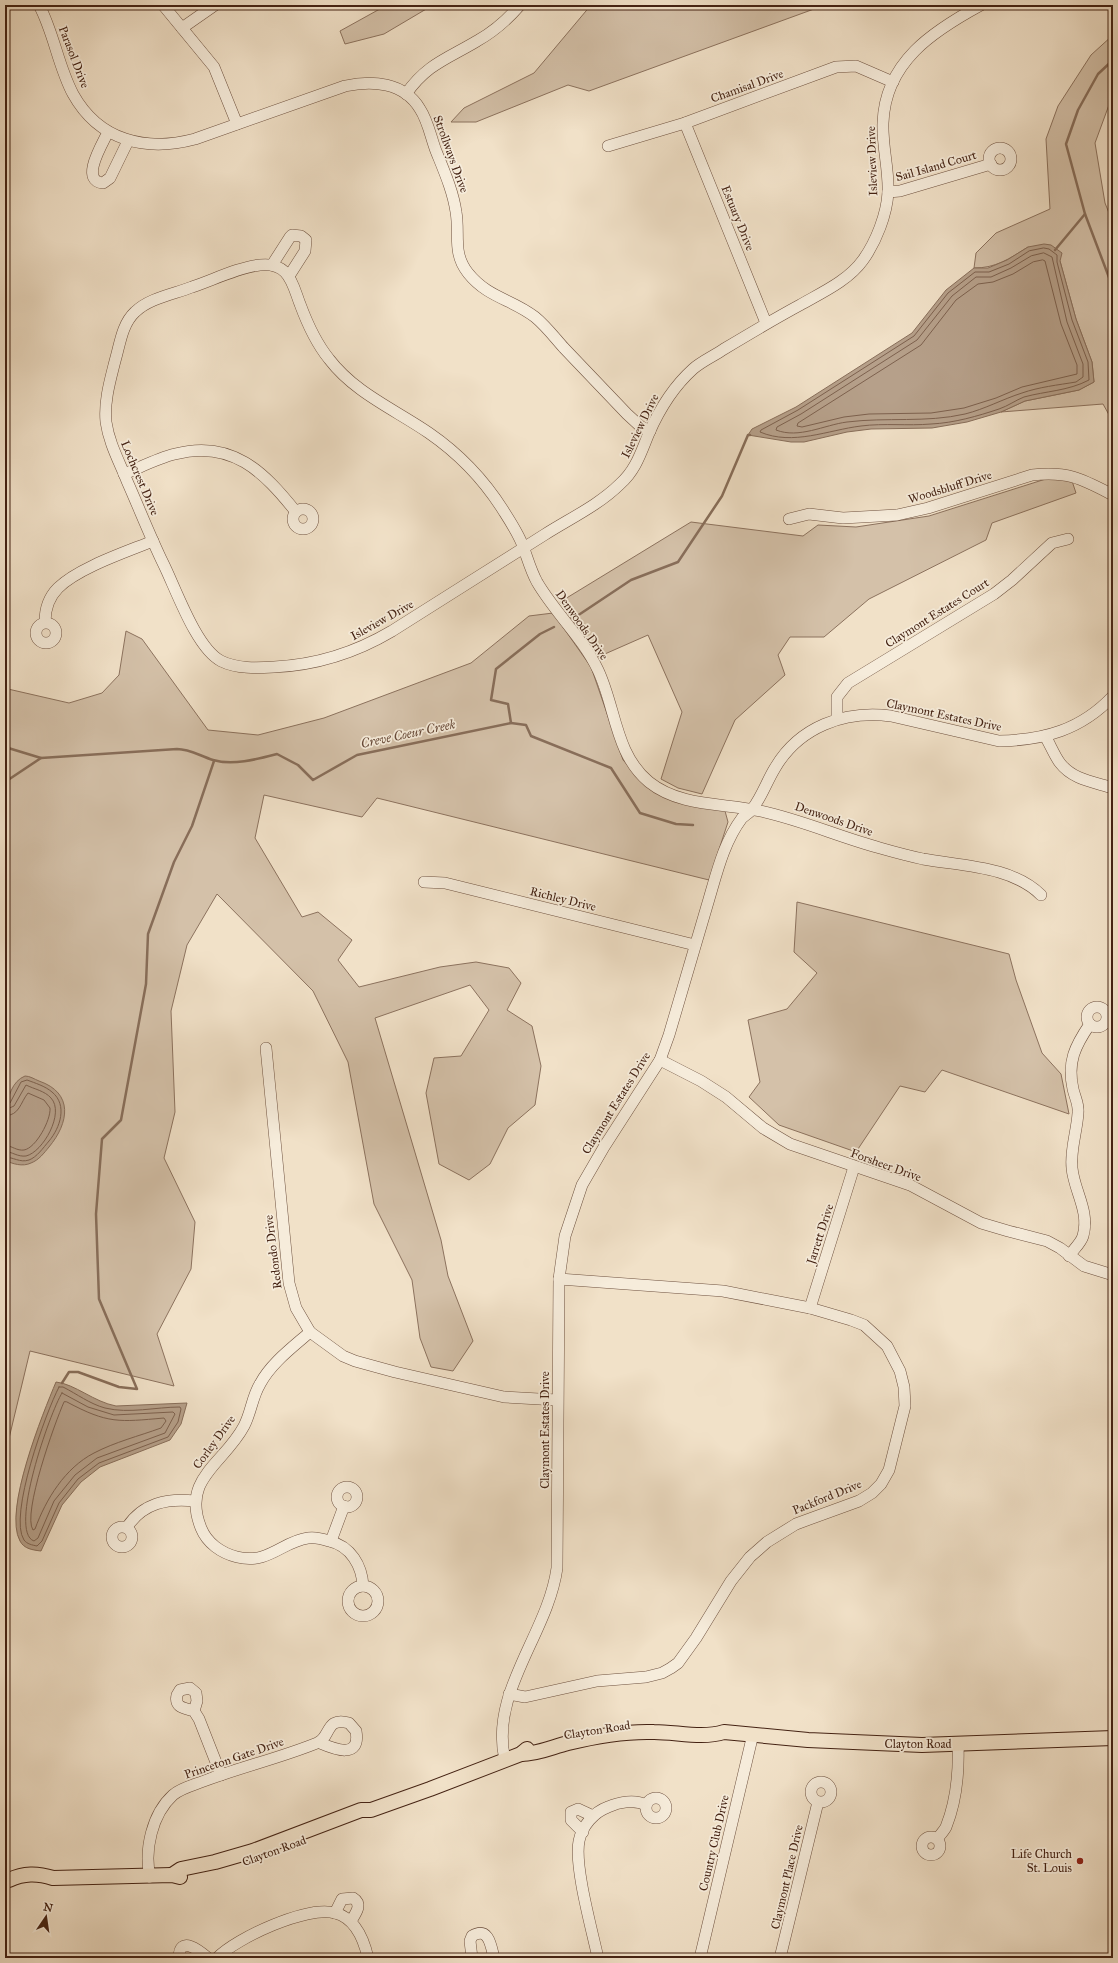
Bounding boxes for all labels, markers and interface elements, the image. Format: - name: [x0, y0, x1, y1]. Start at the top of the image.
- street label: Parasol Drive: [56, 24, 92, 90]
- street label: Chamisal Drive: [709, 66, 785, 106]
- street label: Strollways Drive: [431, 113, 471, 195]
- street label: Isleview Drive: [864, 126, 880, 196]
- street label: Sail Island Court: [894, 148, 979, 184]
- street label: Estuary Drive: [719, 183, 757, 253]
- street label: Isleview Drive: [618, 392, 662, 460]
- street label: Lochcrest Drive: [118, 438, 162, 518]
- street label: Woodsbluff Drive: [907, 468, 993, 506]
- street label: Claymont Estates Court: [883, 575, 992, 651]
- street label: Denwoods Drive: [553, 588, 611, 662]
- street label: Isleview Drive: [348, 597, 416, 643]
- street label: Claymont Estates Drive: [885, 696, 1003, 734]
- water label: Creve Coeur Creek: [359, 716, 457, 752]
- street label: Denwoods Drive: [793, 799, 875, 839]
- street label: Richley Drive: [529, 884, 597, 914]
- street label: Claymont Estates Drive: [579, 1049, 653, 1157]
- street label: Forsheer Drive: [849, 1146, 923, 1184]
- street label: Jarrett Drive: [803, 1202, 837, 1268]
- street label: Redondo Drive: [262, 1214, 284, 1290]
- street label: Claymont Estates Drive: [538, 1371, 552, 1489]
- street label: Corley Drive: [190, 1412, 238, 1472]
- street label: Packford Drive: [790, 1477, 864, 1517]
- street label: Clayton Road: [563, 1718, 631, 1742]
- street label: Princeton Gate Drive: [183, 1734, 285, 1782]
- street label: Clayton Road: [884, 1737, 952, 1751]
- street label: Country Club Drive: [696, 1794, 732, 1892]
- street label: Claymont Place Drive: [768, 1823, 806, 1931]
- street label: Clayton Road: [240, 1833, 308, 1869]
- place label: Life Church St. Louis: [1011, 1847, 1072, 1875]
- marker: Life Church St. Louis: [1075, 1856, 1085, 1866]
- north arrow: [26, 1897, 66, 1937]
- text: N: [42, 1900, 55, 1915]

